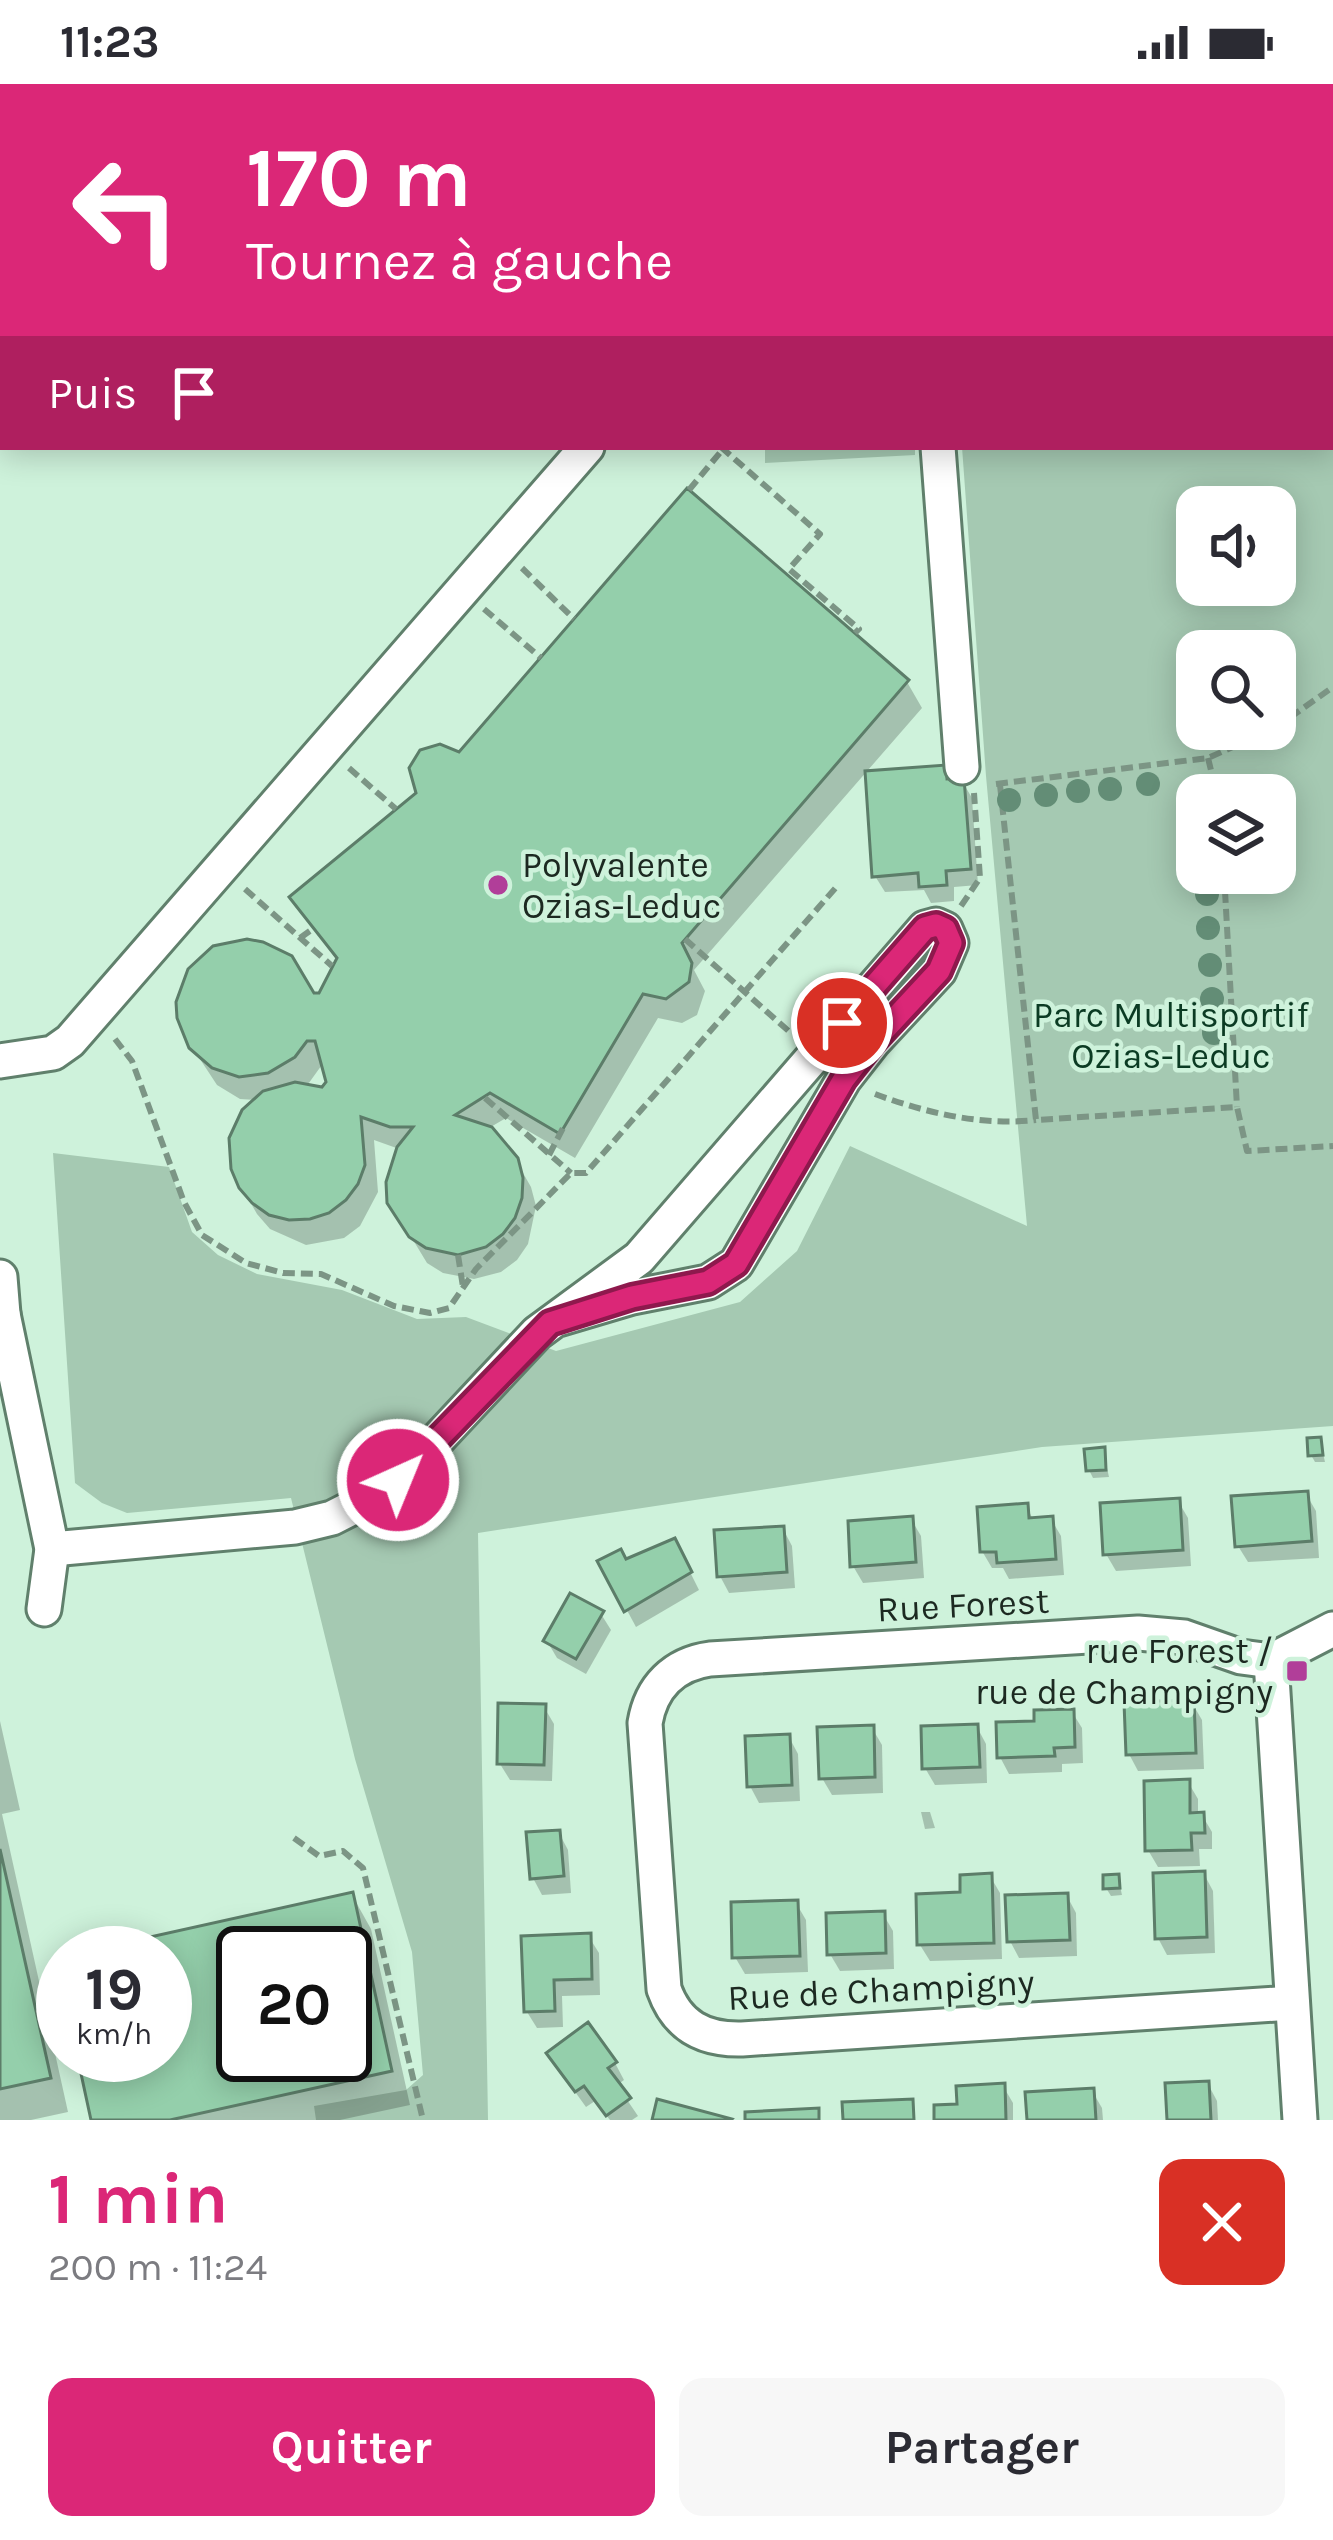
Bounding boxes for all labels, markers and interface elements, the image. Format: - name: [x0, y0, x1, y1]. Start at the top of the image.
- text: 11:23: [60, 16, 159, 68]
- text: 170 m: [246, 129, 472, 227]
- icon: left: [48, 132, 204, 288]
- text: Tournez à gauche: [246, 229, 673, 293]
- icon: arrive: [161, 360, 227, 426]
- text: Puis: [48, 367, 137, 419]
- map controls: [1176, 486, 1296, 894]
- button: sound: [1176, 486, 1296, 606]
- button: search: [1176, 630, 1296, 750]
- button: layers: [1176, 774, 1296, 894]
- place label: Polyvalente Ozias-Leduc: [522, 844, 721, 927]
- marker: Polyvalente Ozias-Leduc: [485, 872, 511, 898]
- pin: [791, 972, 893, 1074]
- icon: arrive: [809, 990, 875, 1056]
- park label: Parc Multisportif Ozias-Leduc: [1033, 994, 1310, 1077]
- position arrow: [335, 1417, 461, 1543]
- street label: Rue Forest: [876, 1580, 1050, 1630]
- place label: rue Forest / rue de Champigny: [975, 1630, 1273, 1713]
- marker: rue Forest / rue de Champigny: [1284, 1658, 1310, 1684]
- speed limit sign: 20: [216, 1926, 372, 2082]
- text: 19: [85, 1954, 143, 2024]
- street label: Rue de Champigny: [727, 1961, 1036, 2019]
- text: km/h: [76, 2016, 152, 2052]
- text: 1 min: [48, 2157, 229, 2241]
- button: close: [1159, 2159, 1285, 2285]
- text: 200 m · 11:24: [48, 2244, 267, 2290]
- button: Quitter: [48, 2378, 655, 2516]
- button: Partager: [679, 2378, 1285, 2516]

